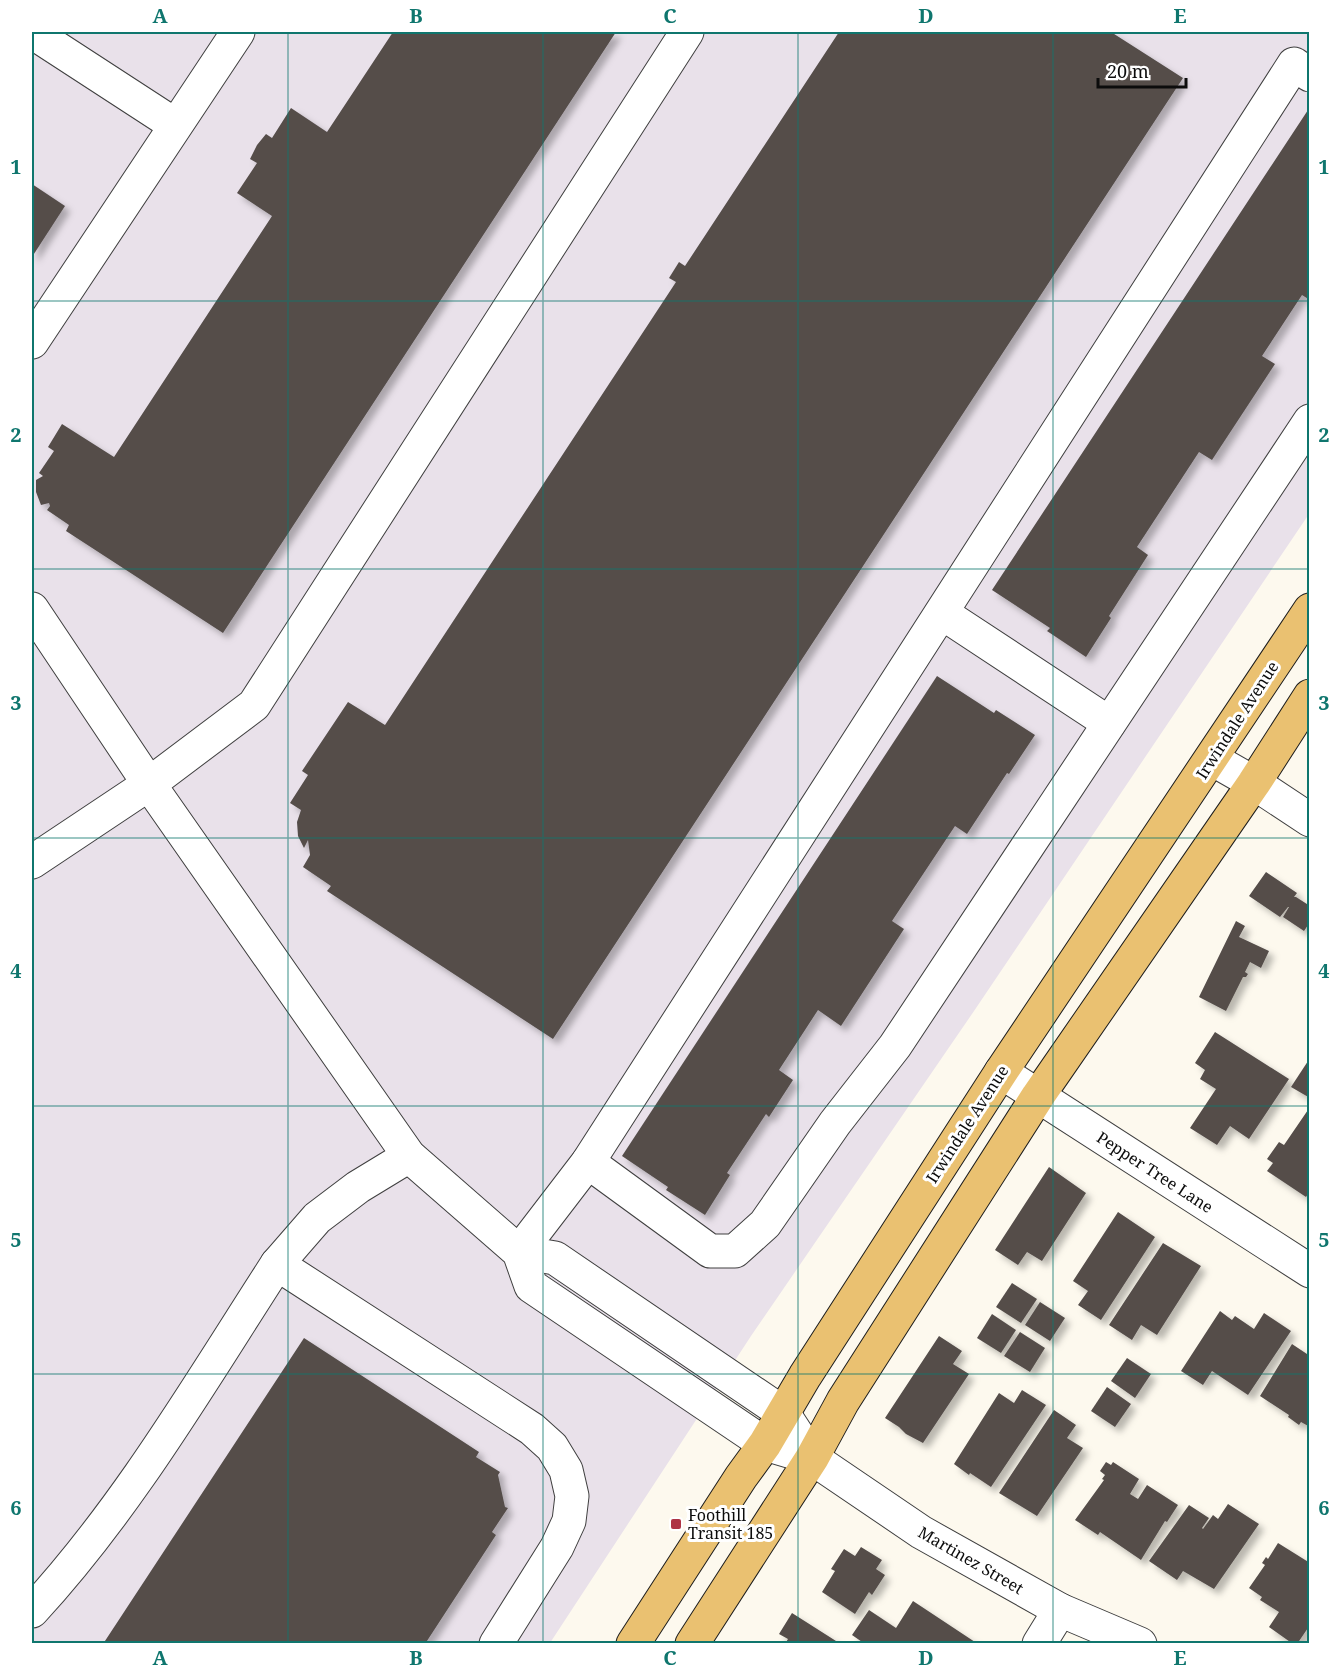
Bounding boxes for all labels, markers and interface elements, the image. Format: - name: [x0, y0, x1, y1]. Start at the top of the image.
- text: A: [152, 2, 168, 29]
- text: B: [409, 2, 423, 29]
- text: C: [663, 2, 677, 29]
- text: D: [918, 2, 934, 29]
- text: E: [1173, 2, 1187, 29]
- scale bar: [1098, 51, 1186, 89]
- text: 20 m: [1107, 59, 1149, 83]
- text: 1: [10, 153, 22, 180]
- text: 1: [1318, 153, 1330, 180]
- text: 2: [10, 421, 22, 448]
- text: 2: [1318, 421, 1330, 448]
- street label: Irwindale Avenue: [1191, 657, 1283, 783]
- text: 3: [10, 689, 22, 716]
- text: 3: [1318, 689, 1330, 716]
- text: 4: [10, 957, 22, 984]
- text: 4: [1318, 957, 1330, 984]
- street label: Irwindale Avenue: [921, 1061, 1013, 1187]
- street label: Pepper Tree Lane: [1093, 1126, 1217, 1218]
- text: 5: [10, 1226, 22, 1253]
- text: 5: [1318, 1226, 1330, 1253]
- text: 6: [10, 1494, 22, 1521]
- text: 6: [1318, 1494, 1330, 1521]
- place label: Foothill Transit 185: [688, 1504, 773, 1544]
- marker: Foothill Transit 185: [669, 1517, 683, 1531]
- street label: Martinez Street: [914, 1521, 1028, 1599]
- text: A: [152, 1644, 168, 1671]
- text: B: [409, 1644, 423, 1671]
- text: C: [663, 1644, 677, 1671]
- text: D: [918, 1644, 934, 1671]
- text: E: [1173, 1644, 1187, 1671]

